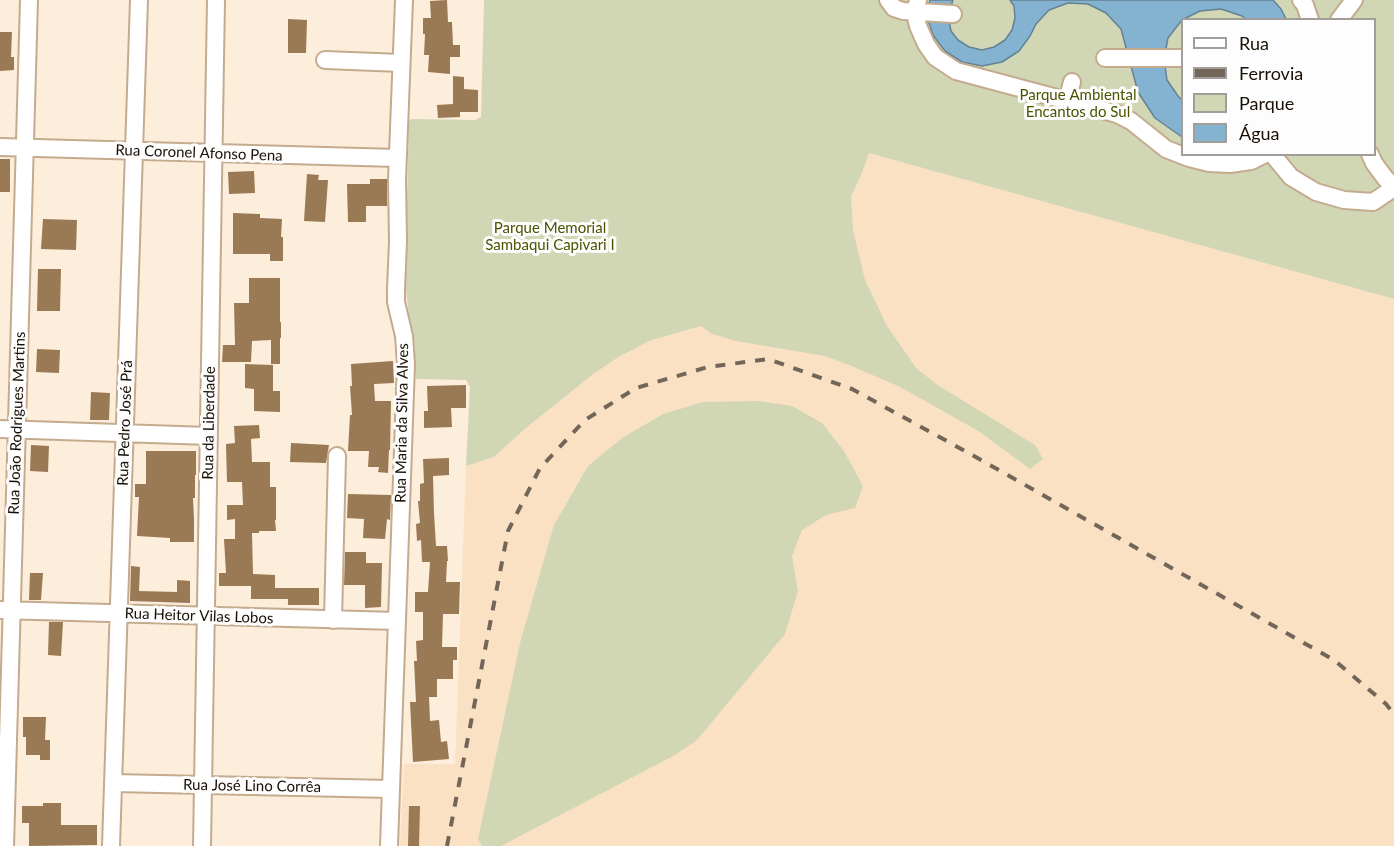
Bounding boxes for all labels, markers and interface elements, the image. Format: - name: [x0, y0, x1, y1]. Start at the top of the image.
- legend: [1181, 18, 1376, 156]
- text: Rua: [1239, 32, 1269, 54]
- text: Ferrovia: [1239, 62, 1303, 84]
- park label: Parque Ambiental Encantos do Sul: [1020, 86, 1136, 121]
- text: Parque: [1239, 92, 1294, 114]
- text: Água: [1239, 122, 1280, 144]
- street label: Rua Coronel Afonso Pena: [115, 141, 283, 165]
- park label: Parque Memorial Sambaqui Capivari I: [485, 219, 615, 254]
- street label: Rua João Rodrigues Martins: [5, 331, 29, 515]
- street label: Rua Maria da Silva Alves: [392, 343, 412, 503]
- street label: Rua Pedro José Prá: [114, 360, 136, 486]
- street label: Rua da Liberdade: [199, 366, 219, 480]
- street label: Rua Heitor Vilas Lobos: [124, 604, 274, 628]
- street label: Rua José Lino Corrêa: [183, 776, 321, 796]

